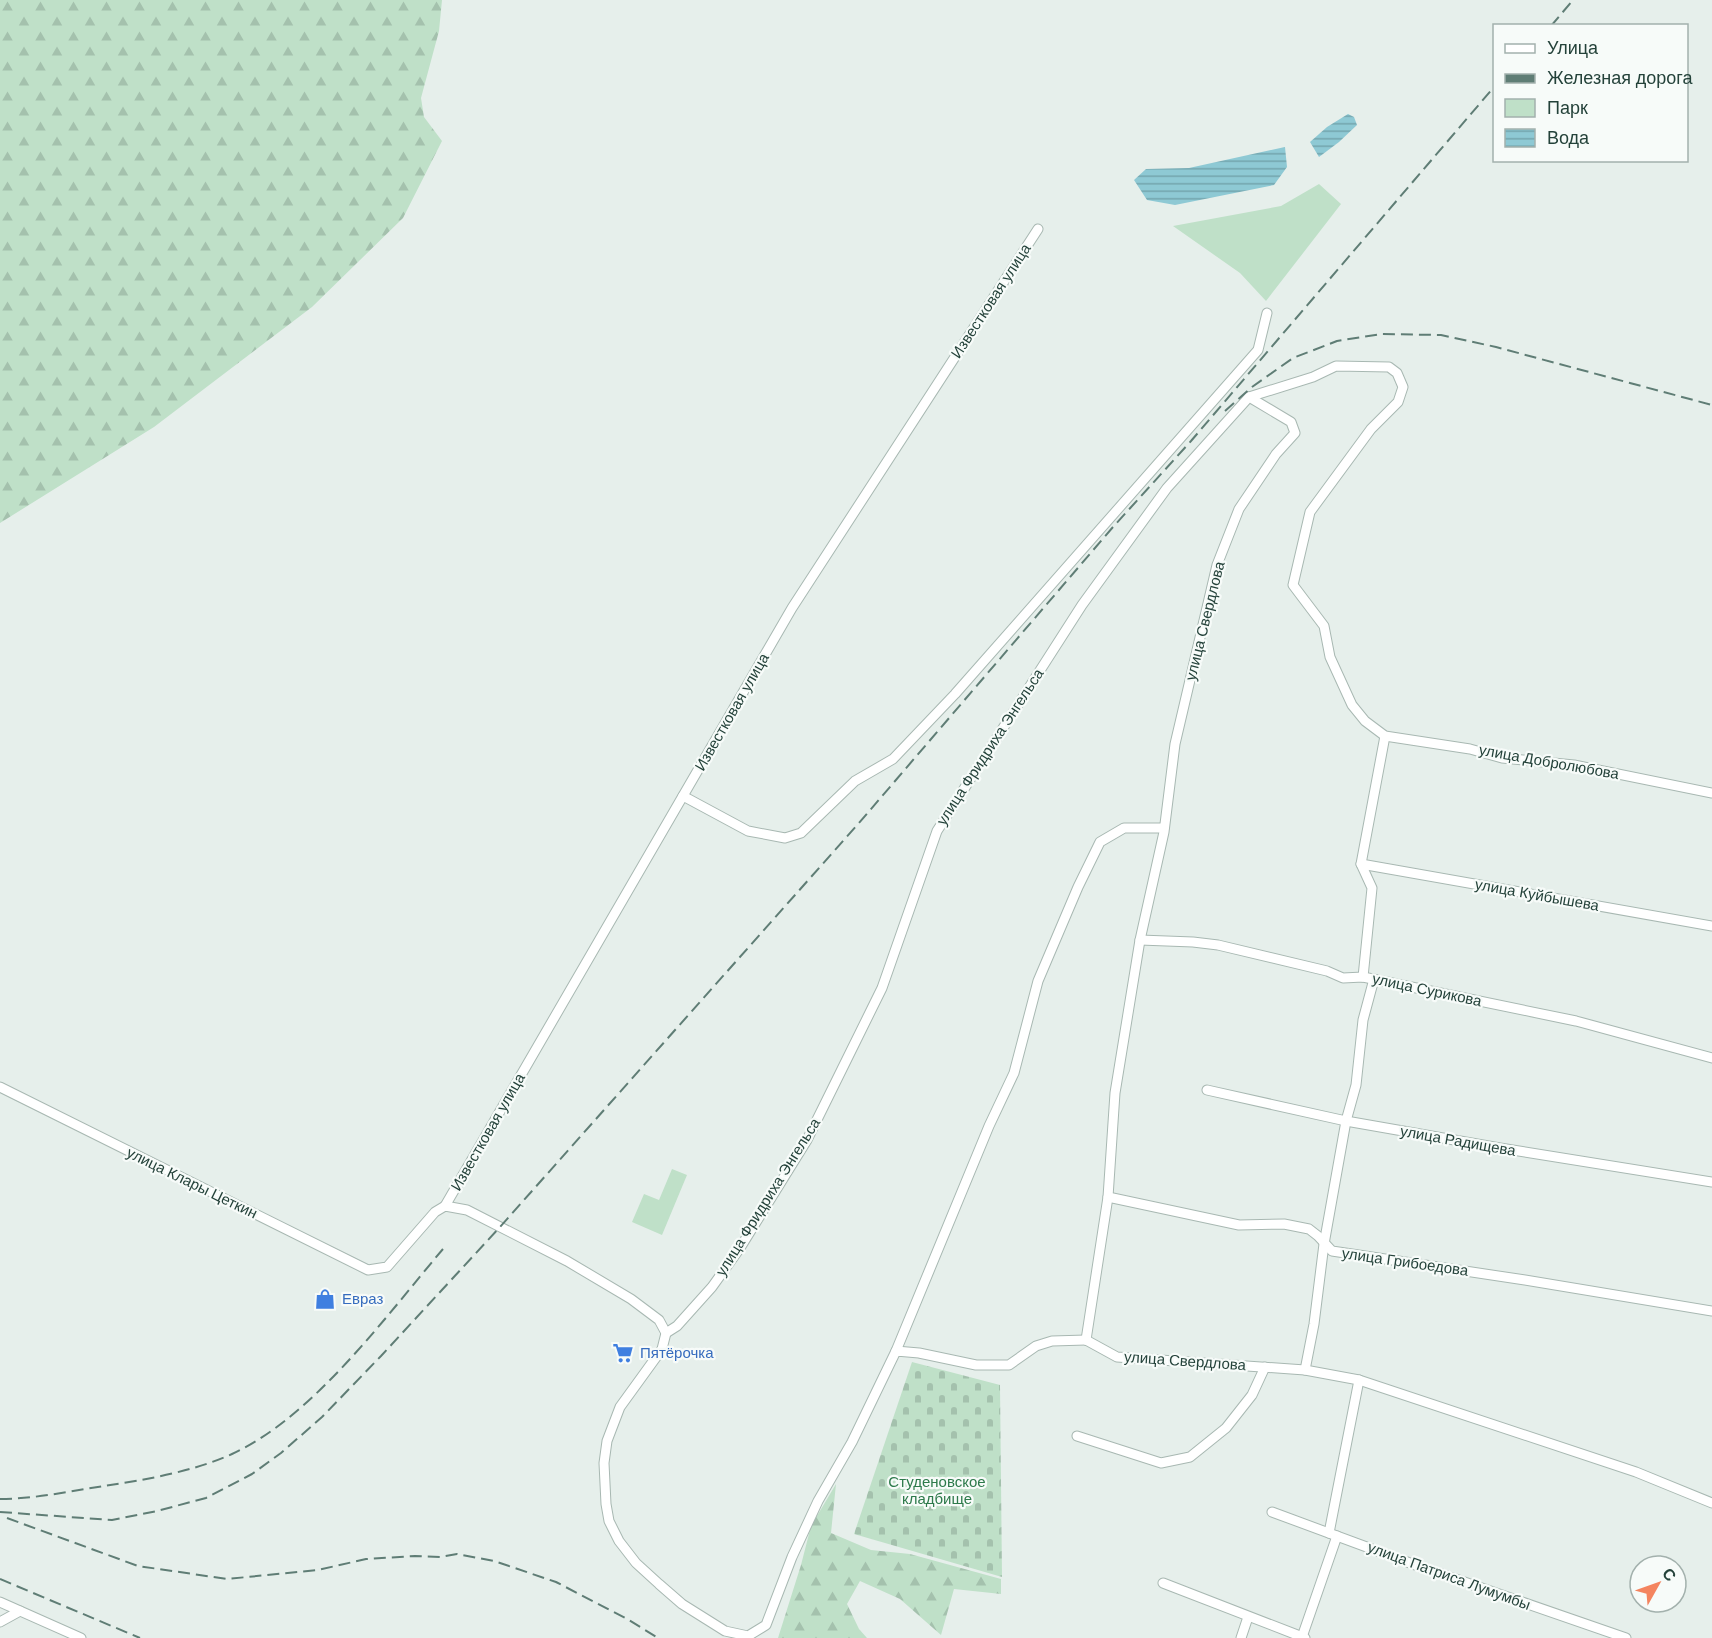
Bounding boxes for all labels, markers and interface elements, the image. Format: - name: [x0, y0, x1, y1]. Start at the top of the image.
- legend: [1493, 24, 1688, 162]
- text: Улица: [1547, 36, 1599, 60]
- text: Железная дорога: [1547, 66, 1693, 90]
- text: Парк: [1547, 96, 1588, 120]
- text: Вода: [1547, 126, 1590, 150]
- street label: Известковая улица: [946, 239, 1036, 362]
- street label: улица Свердлова: [1180, 559, 1230, 683]
- street label: Известковая улица: [690, 649, 774, 774]
- street label: улица Фридриха Энгельса: [932, 664, 1049, 829]
- street label: улица Добролюбова: [1477, 740, 1621, 784]
- street label: улица Куйбышева: [1473, 874, 1601, 916]
- street label: улица Сурикова: [1370, 969, 1484, 1011]
- street label: Известковая улица: [446, 1069, 530, 1194]
- street label: улица Фридриха Энгельса: [711, 1114, 825, 1280]
- street label: улица Радищева: [1399, 1121, 1518, 1161]
- street label: улица Клары Цеткин: [123, 1143, 261, 1223]
- street label: улица Грибоедова: [1341, 1243, 1470, 1281]
- shop icon: Евраз: [313, 1287, 337, 1311]
- place label: Евраз: [342, 1289, 383, 1309]
- supermarket icon: Пятёрочка: [611, 1341, 635, 1365]
- place label: Пятёрочка: [640, 1343, 714, 1363]
- street label: улица Свердлова: [1123, 1347, 1247, 1375]
- park label: Студеновское кладбище: [888, 1472, 986, 1509]
- street label: улица Патриса Лумумбы: [1365, 1537, 1533, 1615]
- north arrow: [1628, 1554, 1688, 1614]
- text: С: [1657, 1564, 1681, 1586]

